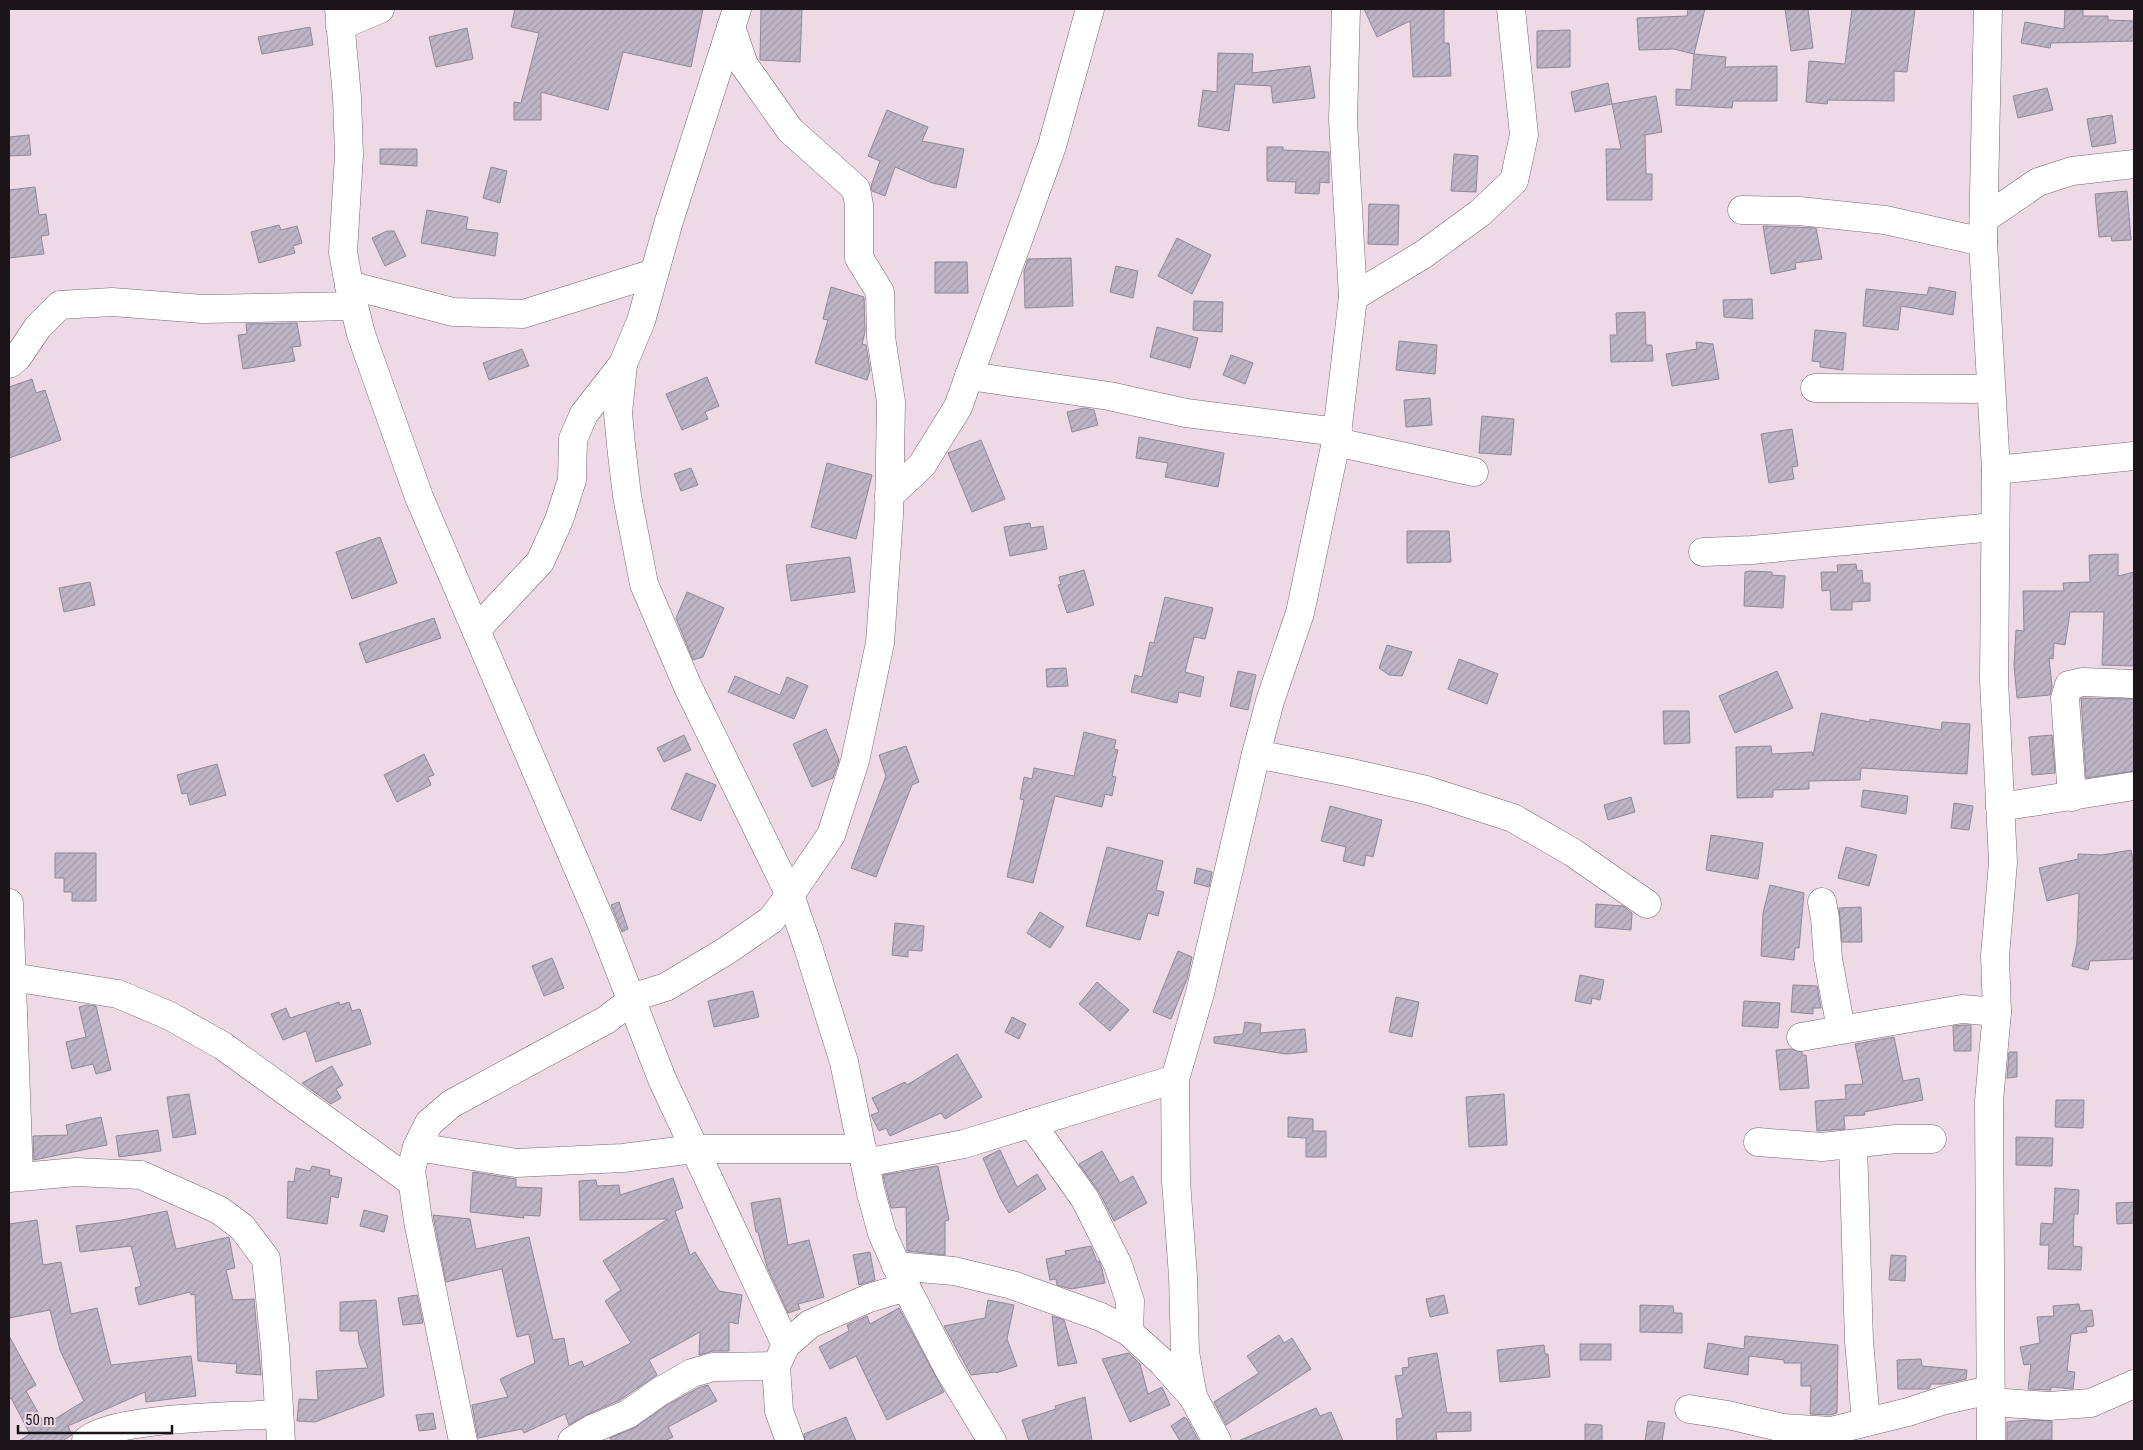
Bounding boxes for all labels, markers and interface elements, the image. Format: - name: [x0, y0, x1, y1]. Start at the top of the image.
- scale bar: [18, 1402, 171, 1434]
- text: 50 m: [25, 1411, 55, 1429]

